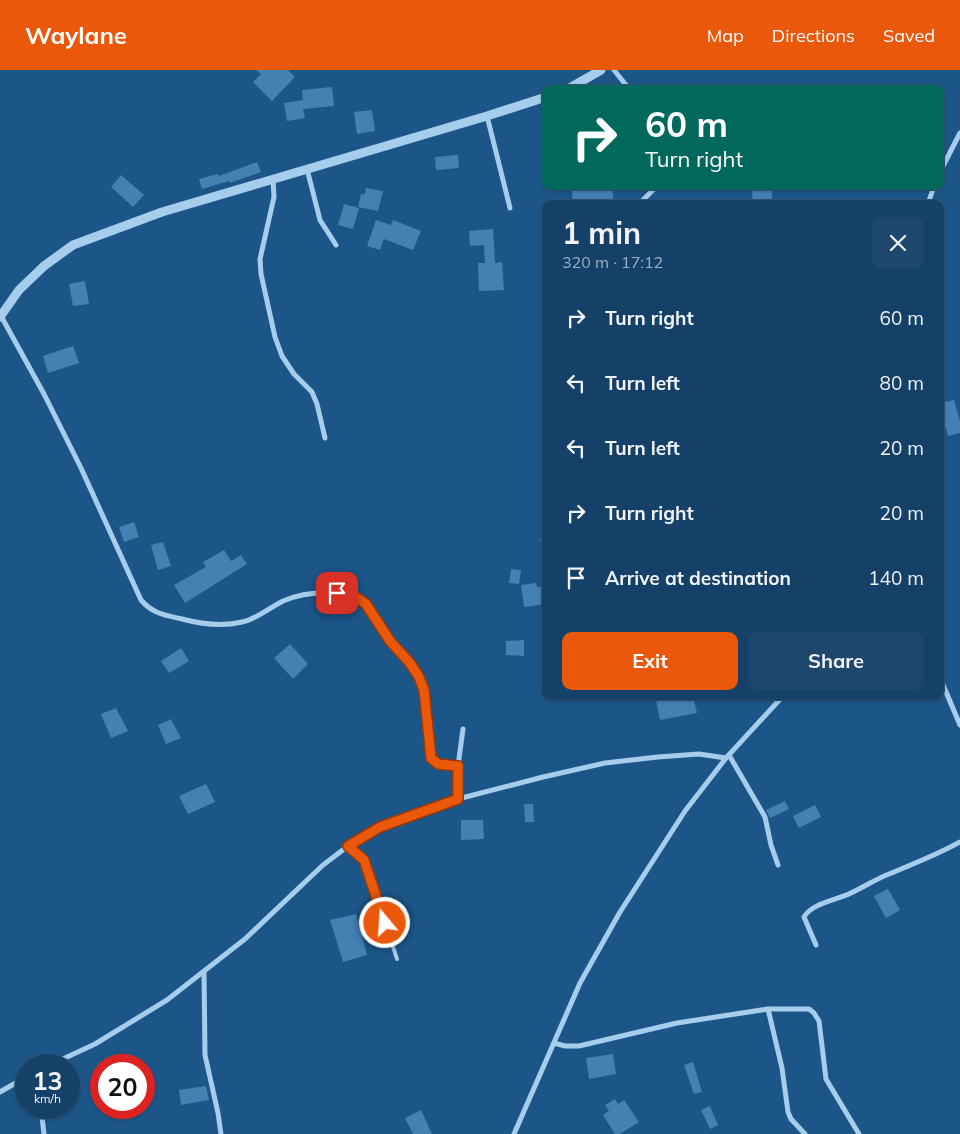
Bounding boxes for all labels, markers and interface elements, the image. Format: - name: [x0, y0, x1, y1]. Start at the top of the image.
- text: Waylane: [25, 20, 127, 50]
- text: Map: [707, 24, 744, 47]
- text: Directions: [772, 24, 855, 47]
- text: Saved: [883, 24, 935, 47]
- text: 60 m: [645, 102, 728, 146]
- icon: right: [562, 105, 627, 170]
- text: Turn right: [645, 145, 743, 173]
- text: 1 min: [562, 214, 641, 252]
- button: close: [872, 217, 924, 269]
- text: 320 m · 17:12: [562, 252, 663, 272]
- icon: right: [562, 304, 590, 332]
- text: Turn right: [605, 306, 694, 330]
- text: 60 m: [880, 306, 924, 330]
- icon: left: [562, 369, 590, 397]
- text: Turn left: [605, 371, 680, 395]
- text: 80 m: [880, 371, 924, 395]
- icon: left: [562, 434, 590, 462]
- text: Turn left: [605, 436, 680, 460]
- text: 20 m: [880, 436, 924, 460]
- icon: right: [562, 499, 590, 527]
- text: Turn right: [605, 501, 694, 525]
- text: 20 m: [880, 501, 924, 525]
- icon: arrive: [562, 564, 590, 592]
- text: Arrive at destination: [605, 566, 791, 590]
- text: 140 m: [868, 566, 924, 590]
- pin: [316, 572, 358, 614]
- icon: arrive: [323, 579, 351, 607]
- button: Exit: [562, 632, 738, 690]
- button: Share: [748, 632, 924, 690]
- position arrow: [358, 896, 410, 948]
- speed limit sign: 20: [90, 1054, 155, 1119]
- text: 13: [32, 1065, 63, 1096]
- text: km/h: [34, 1091, 61, 1106]

